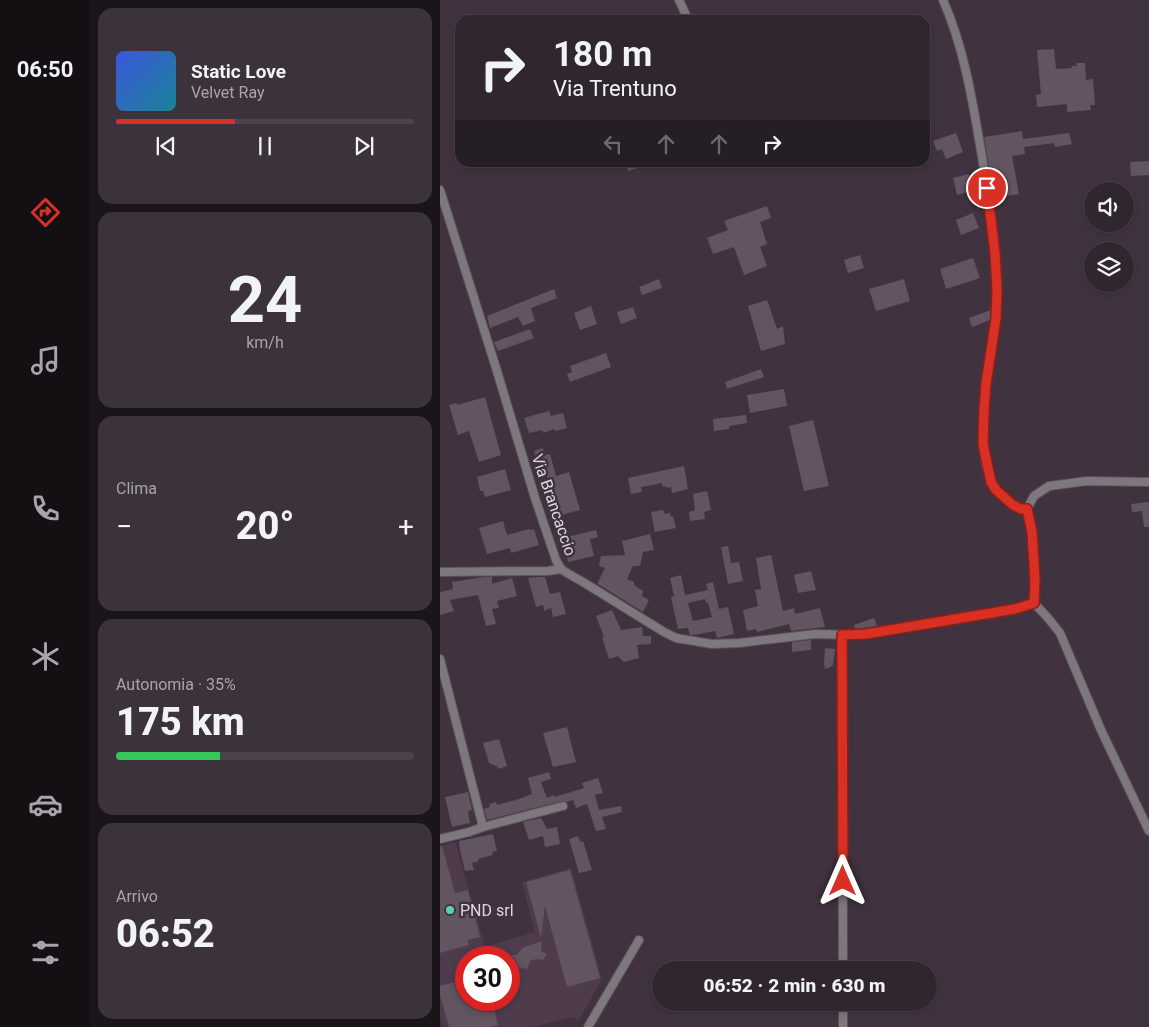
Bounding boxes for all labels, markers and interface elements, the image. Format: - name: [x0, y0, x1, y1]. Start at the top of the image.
- text: 180 m: [553, 34, 652, 75]
- icon: right: [470, 35, 535, 100]
- text: 06:50: [17, 57, 73, 82]
- text: Static Love: [191, 60, 286, 83]
- text: Via Trentuno: [553, 76, 677, 101]
- text: Velvet Ray: [191, 83, 265, 102]
- icon: left: [599, 130, 627, 158]
- icon: ahead: [652, 130, 680, 158]
- icon: ahead: [705, 130, 733, 158]
- icon: right: [758, 130, 786, 158]
- icon: previous: [152, 132, 180, 160]
- icon: pause: [251, 132, 279, 160]
- icon: next: [350, 132, 378, 160]
- pin: [966, 167, 1008, 209]
- icon: arrive: [973, 174, 1001, 202]
- map controls: [1084, 182, 1134, 292]
- button: sound: [1084, 182, 1134, 232]
- icon: directions: [28, 195, 63, 230]
- button: layers: [1084, 242, 1134, 292]
- text: 24: [228, 262, 302, 338]
- text: km/h: [246, 333, 284, 352]
- icon: music: [28, 343, 63, 378]
- street label: Via Brancaccio: [528, 452, 580, 558]
- text: Clima: [116, 479, 157, 498]
- icon: phone: [28, 491, 63, 526]
- text: 20°: [236, 504, 294, 548]
- text: −: [116, 510, 132, 543]
- text: +: [398, 510, 414, 543]
- icon: climate: [28, 639, 63, 674]
- text: Autonomia · 35%: [116, 675, 236, 694]
- text: 175 km: [116, 700, 245, 744]
- icon: car: [28, 787, 63, 822]
- position arrow: [816, 854, 868, 906]
- text: Arrivo: [116, 887, 158, 906]
- place label: PND srl: [460, 901, 514, 920]
- marker: PND srl: [444, 904, 456, 916]
- text: 06:52: [116, 912, 215, 956]
- icon: filters: [28, 935, 63, 970]
- speed limit sign: 30: [455, 946, 520, 1011]
- text: 06:52 · 2 min · 630 m: [703, 974, 886, 997]

